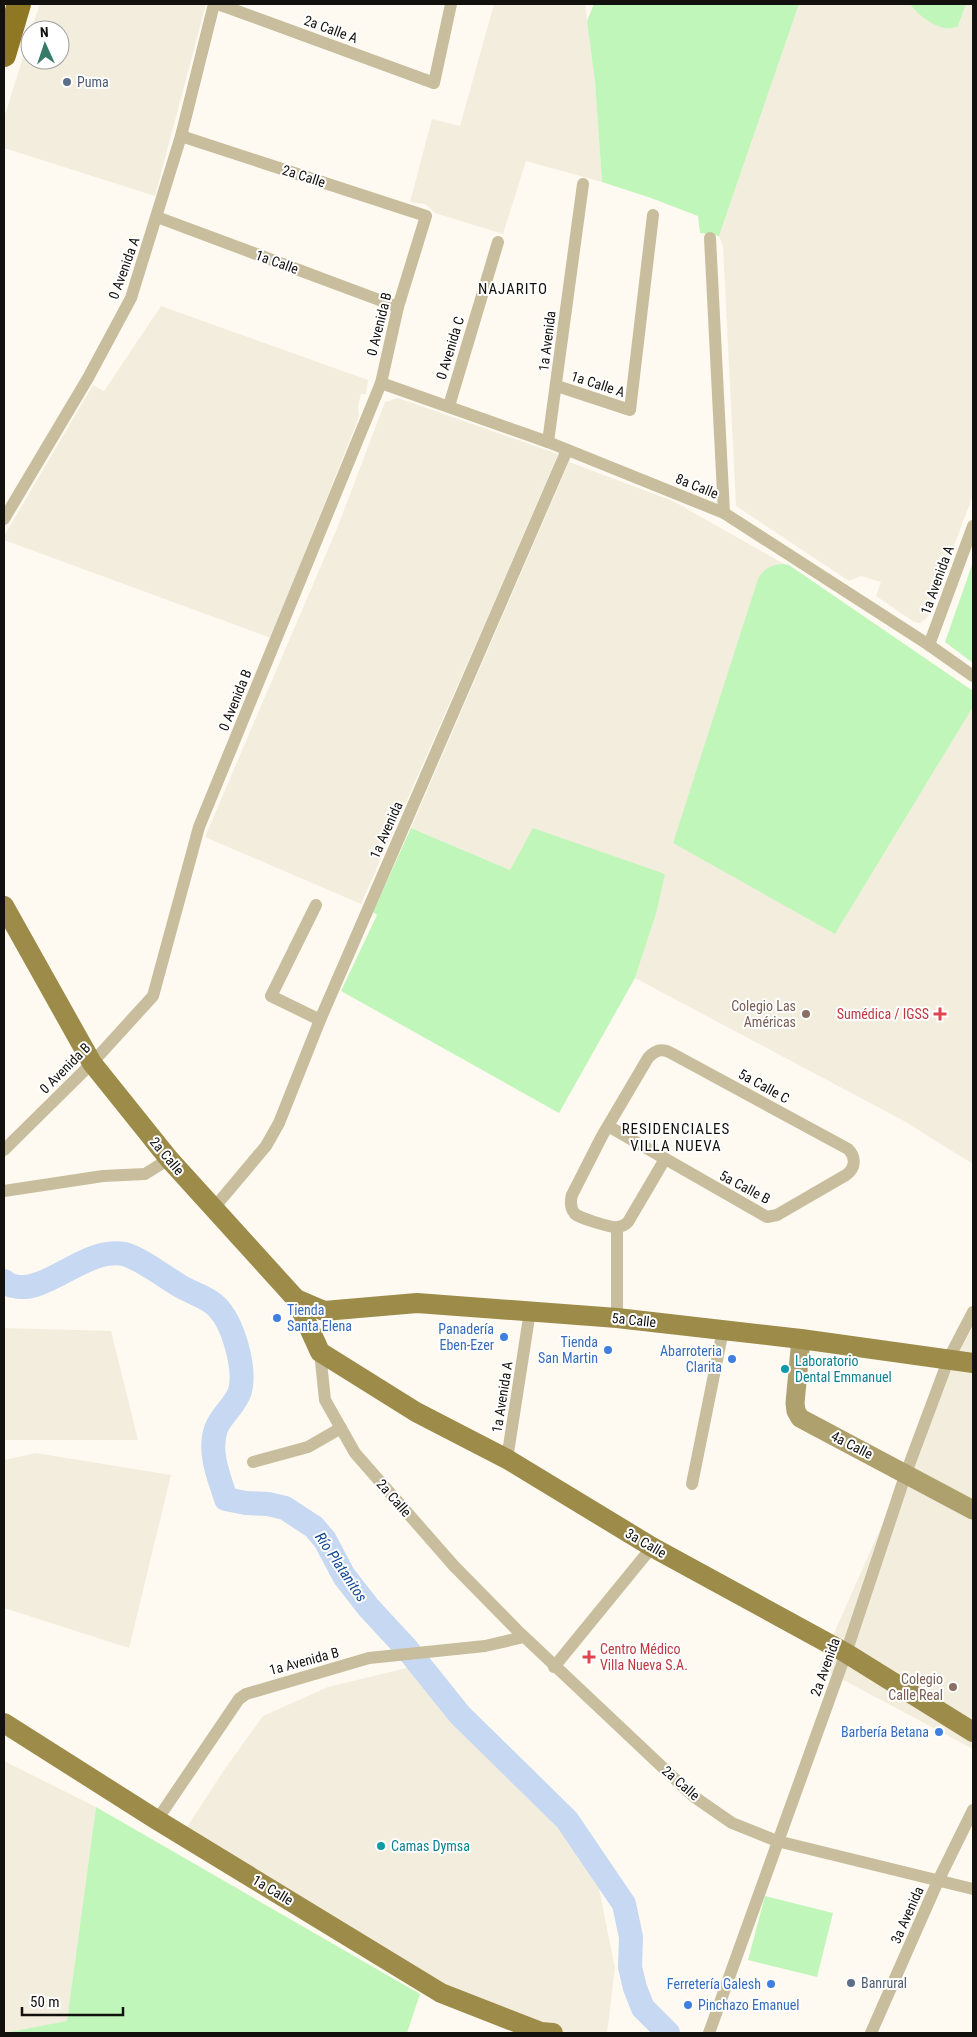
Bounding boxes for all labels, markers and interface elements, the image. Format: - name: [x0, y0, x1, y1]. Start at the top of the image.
- street label: 2a Calle A: [302, 12, 360, 46]
- north arrow: [20, 20, 70, 70]
- text: N: [40, 24, 49, 40]
- place label: Puma: [77, 74, 109, 90]
- marker: Puma: [61, 76, 73, 88]
- street label: 2a Calle: [280, 162, 328, 191]
- street label: 0 Avenida A: [105, 235, 143, 301]
- street label: 1a Calle: [253, 247, 301, 277]
- district label: NAJARITO: [478, 280, 548, 298]
- street label: 0 Avenida B: [363, 291, 395, 357]
- street label: 1a Avenida: [535, 310, 559, 372]
- street label: 0 Avenida C: [433, 314, 467, 381]
- street label: 1a Calle A: [569, 368, 627, 400]
- street label: 8a Calle: [673, 470, 721, 502]
- street label: 1a Avenida A: [917, 543, 957, 617]
- street label: 0 Avenida B: [215, 667, 255, 733]
- street label: 1a Avenida: [366, 799, 406, 861]
- place label: Colegio Las Américas: [731, 998, 796, 1030]
- place label: Sumédica / IGSS: [837, 1006, 929, 1022]
- marker: Sumédica / IGSS: [933, 1007, 947, 1021]
- marker: Colegio Las Américas: [800, 1008, 812, 1020]
- street label: 0 Avenida B: [36, 1039, 94, 1097]
- street label: 5a Calle C: [736, 1066, 792, 1107]
- district label: RESIDENCIALES VILLA NUEVA: [622, 1120, 730, 1155]
- street label: 2a Calle: [147, 1134, 188, 1179]
- street label: 5a Calle B: [717, 1167, 773, 1207]
- place label: Tienda Santa Elena: [287, 1302, 352, 1334]
- street label: 5a Calle: [611, 1310, 657, 1330]
- marker: Tienda Santa Elena: [271, 1312, 283, 1324]
- place label: Panadería Eben-Ezer: [438, 1321, 494, 1353]
- marker: Panadería Eben-Ezer: [498, 1331, 510, 1343]
- place label: Tienda San Martin: [538, 1334, 598, 1366]
- place label: Abarroteria Clarita: [660, 1343, 722, 1375]
- marker: Tienda San Martin: [602, 1344, 614, 1356]
- marker: Abarroteria Clarita: [726, 1353, 738, 1365]
- place label: Laboratorio Dental Emmanuel: [795, 1353, 892, 1385]
- street label: 1a Avenida A: [488, 1360, 516, 1434]
- marker: Laboratorio Dental Emmanuel: [779, 1363, 791, 1375]
- street label: 4a Calle: [829, 1428, 876, 1462]
- street label: 2a Calle: [373, 1476, 415, 1520]
- street label: 3a Calle: [623, 1525, 670, 1561]
- water label: Río Platanitos: [311, 1529, 371, 1605]
- street label: 2a Avenida: [807, 1636, 843, 1698]
- place label: Centro Médico Villa Nueva S.A.: [600, 1641, 688, 1673]
- street label: 1a Avenida B: [267, 1644, 341, 1678]
- marker: Centro Médico Villa Nueva S.A.: [582, 1650, 596, 1664]
- place label: Colegio Calle Real: [888, 1671, 943, 1703]
- marker: Colegio Calle Real: [947, 1681, 959, 1693]
- place label: Barbería Betana: [841, 1724, 929, 1740]
- marker: Barbería Betana: [933, 1726, 945, 1738]
- street label: 2a Calle: [659, 1762, 703, 1804]
- place label: Camas Dymsa: [391, 1838, 470, 1854]
- marker: Camas Dymsa: [375, 1840, 387, 1852]
- street label: 1a Calle: [250, 1872, 297, 1909]
- street label: 3a Avenida: [887, 1884, 927, 1946]
- place label: Banrural: [861, 1975, 907, 1991]
- place label: Ferretería Galesh: [667, 1976, 761, 1992]
- marker: Banrural: [845, 1977, 857, 1989]
- marker: Ferretería Galesh: [765, 1978, 777, 1990]
- scale bar: [22, 1984, 124, 2016]
- text: 50 m: [30, 1993, 60, 2011]
- place label: Pinchazo Emanuel: [698, 1997, 800, 2013]
- marker: Pinchazo Emanuel: [682, 1999, 694, 2011]

